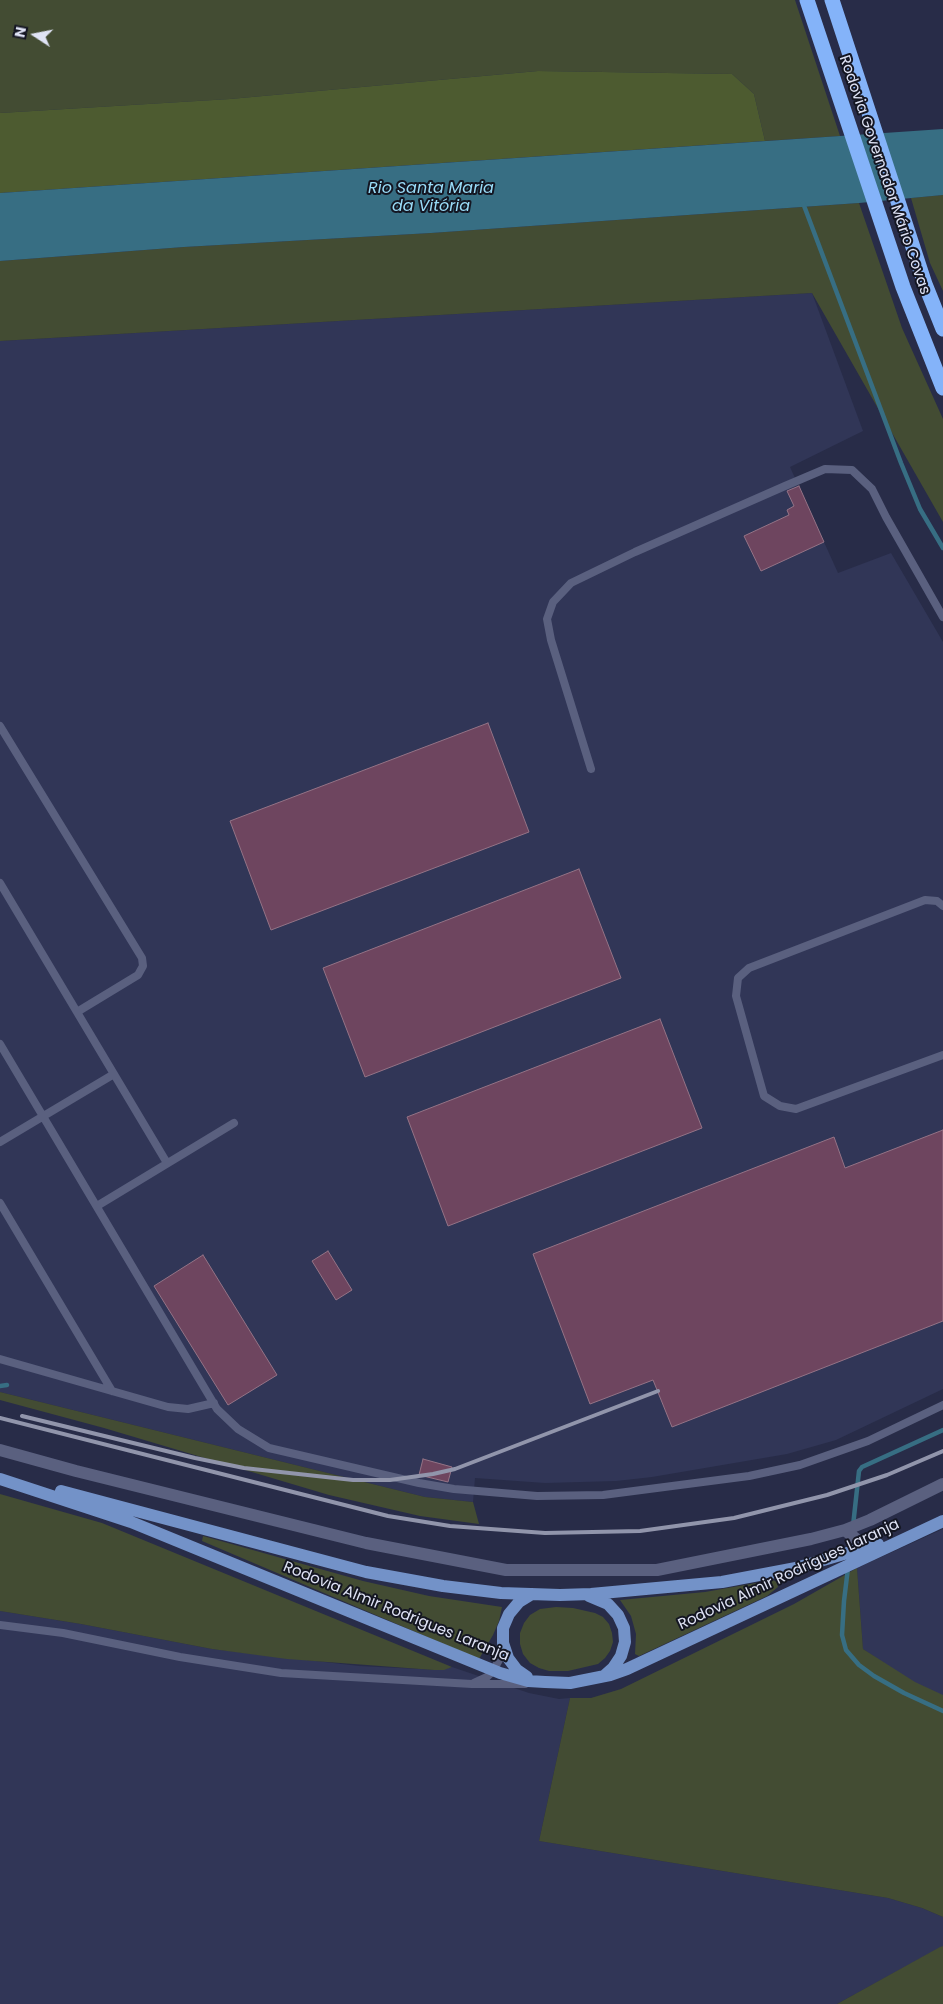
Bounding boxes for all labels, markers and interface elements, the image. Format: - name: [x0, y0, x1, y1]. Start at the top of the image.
- north arrow: [10, 10, 60, 60]
- text: N: [9, 25, 31, 39]
- street label: Rodovia Governador Mário Covas: [834, 53, 934, 297]
- water label: Rio Santa Maria da Vitória: [368, 179, 494, 217]
- street label: Rodovia Almir Rodrigues Laranja: [675, 1516, 903, 1634]
- street label: Rodovia Almir Rodrigues Laranja: [280, 1558, 512, 1666]

